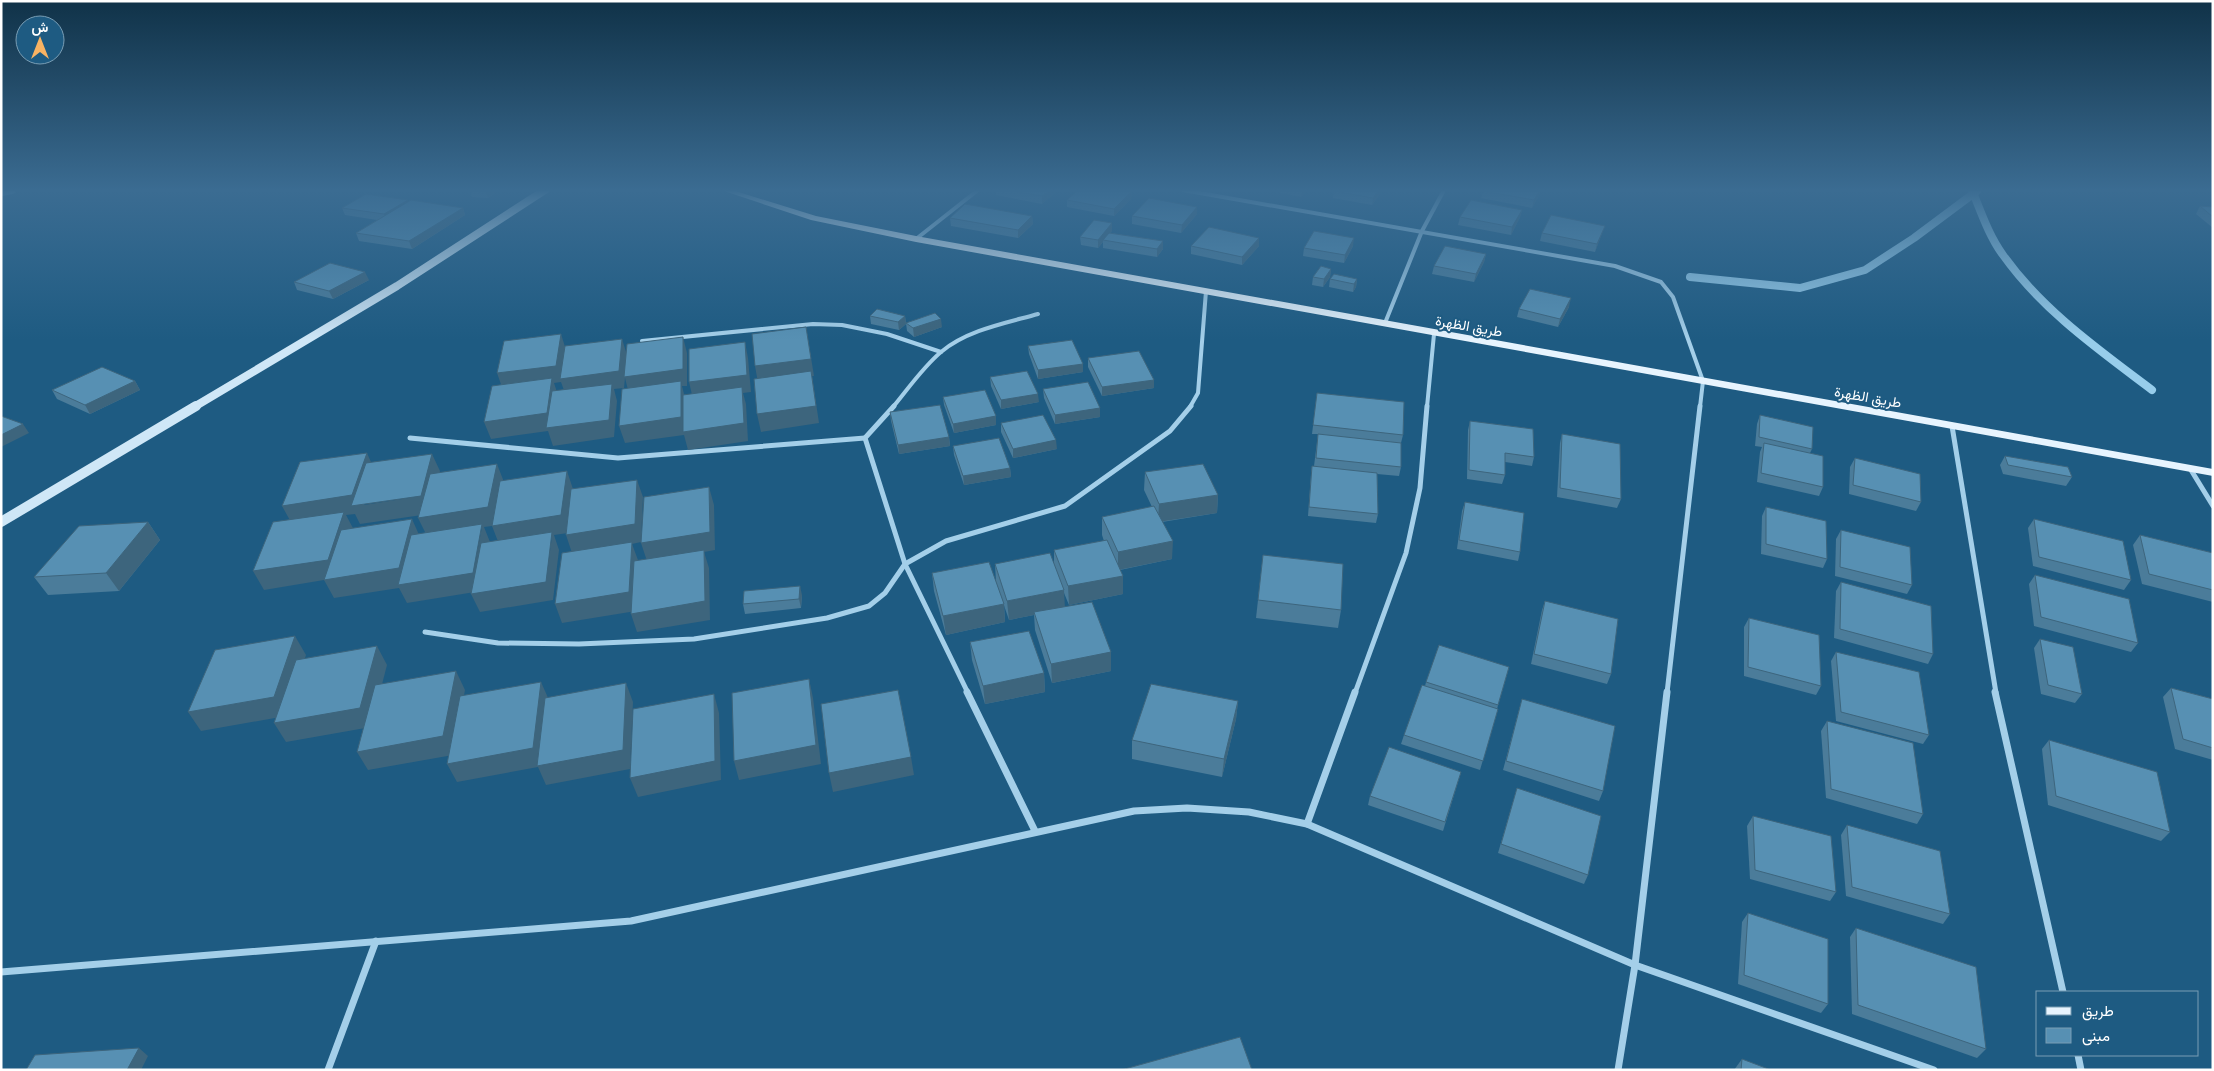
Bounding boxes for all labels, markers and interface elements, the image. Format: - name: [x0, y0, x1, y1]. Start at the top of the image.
- north arrow: [15, 15, 65, 65]
- text: ش: [32, 19, 49, 36]
- street label: طريق الظهرة: [1434, 312, 1504, 341]
- street label: طريق الظهرة: [1833, 383, 1903, 412]
- legend: [2036, 991, 2199, 1056]
- text: طريق: [2082, 1002, 2114, 1021]
- text: مبنى: [2082, 1027, 2110, 1046]

